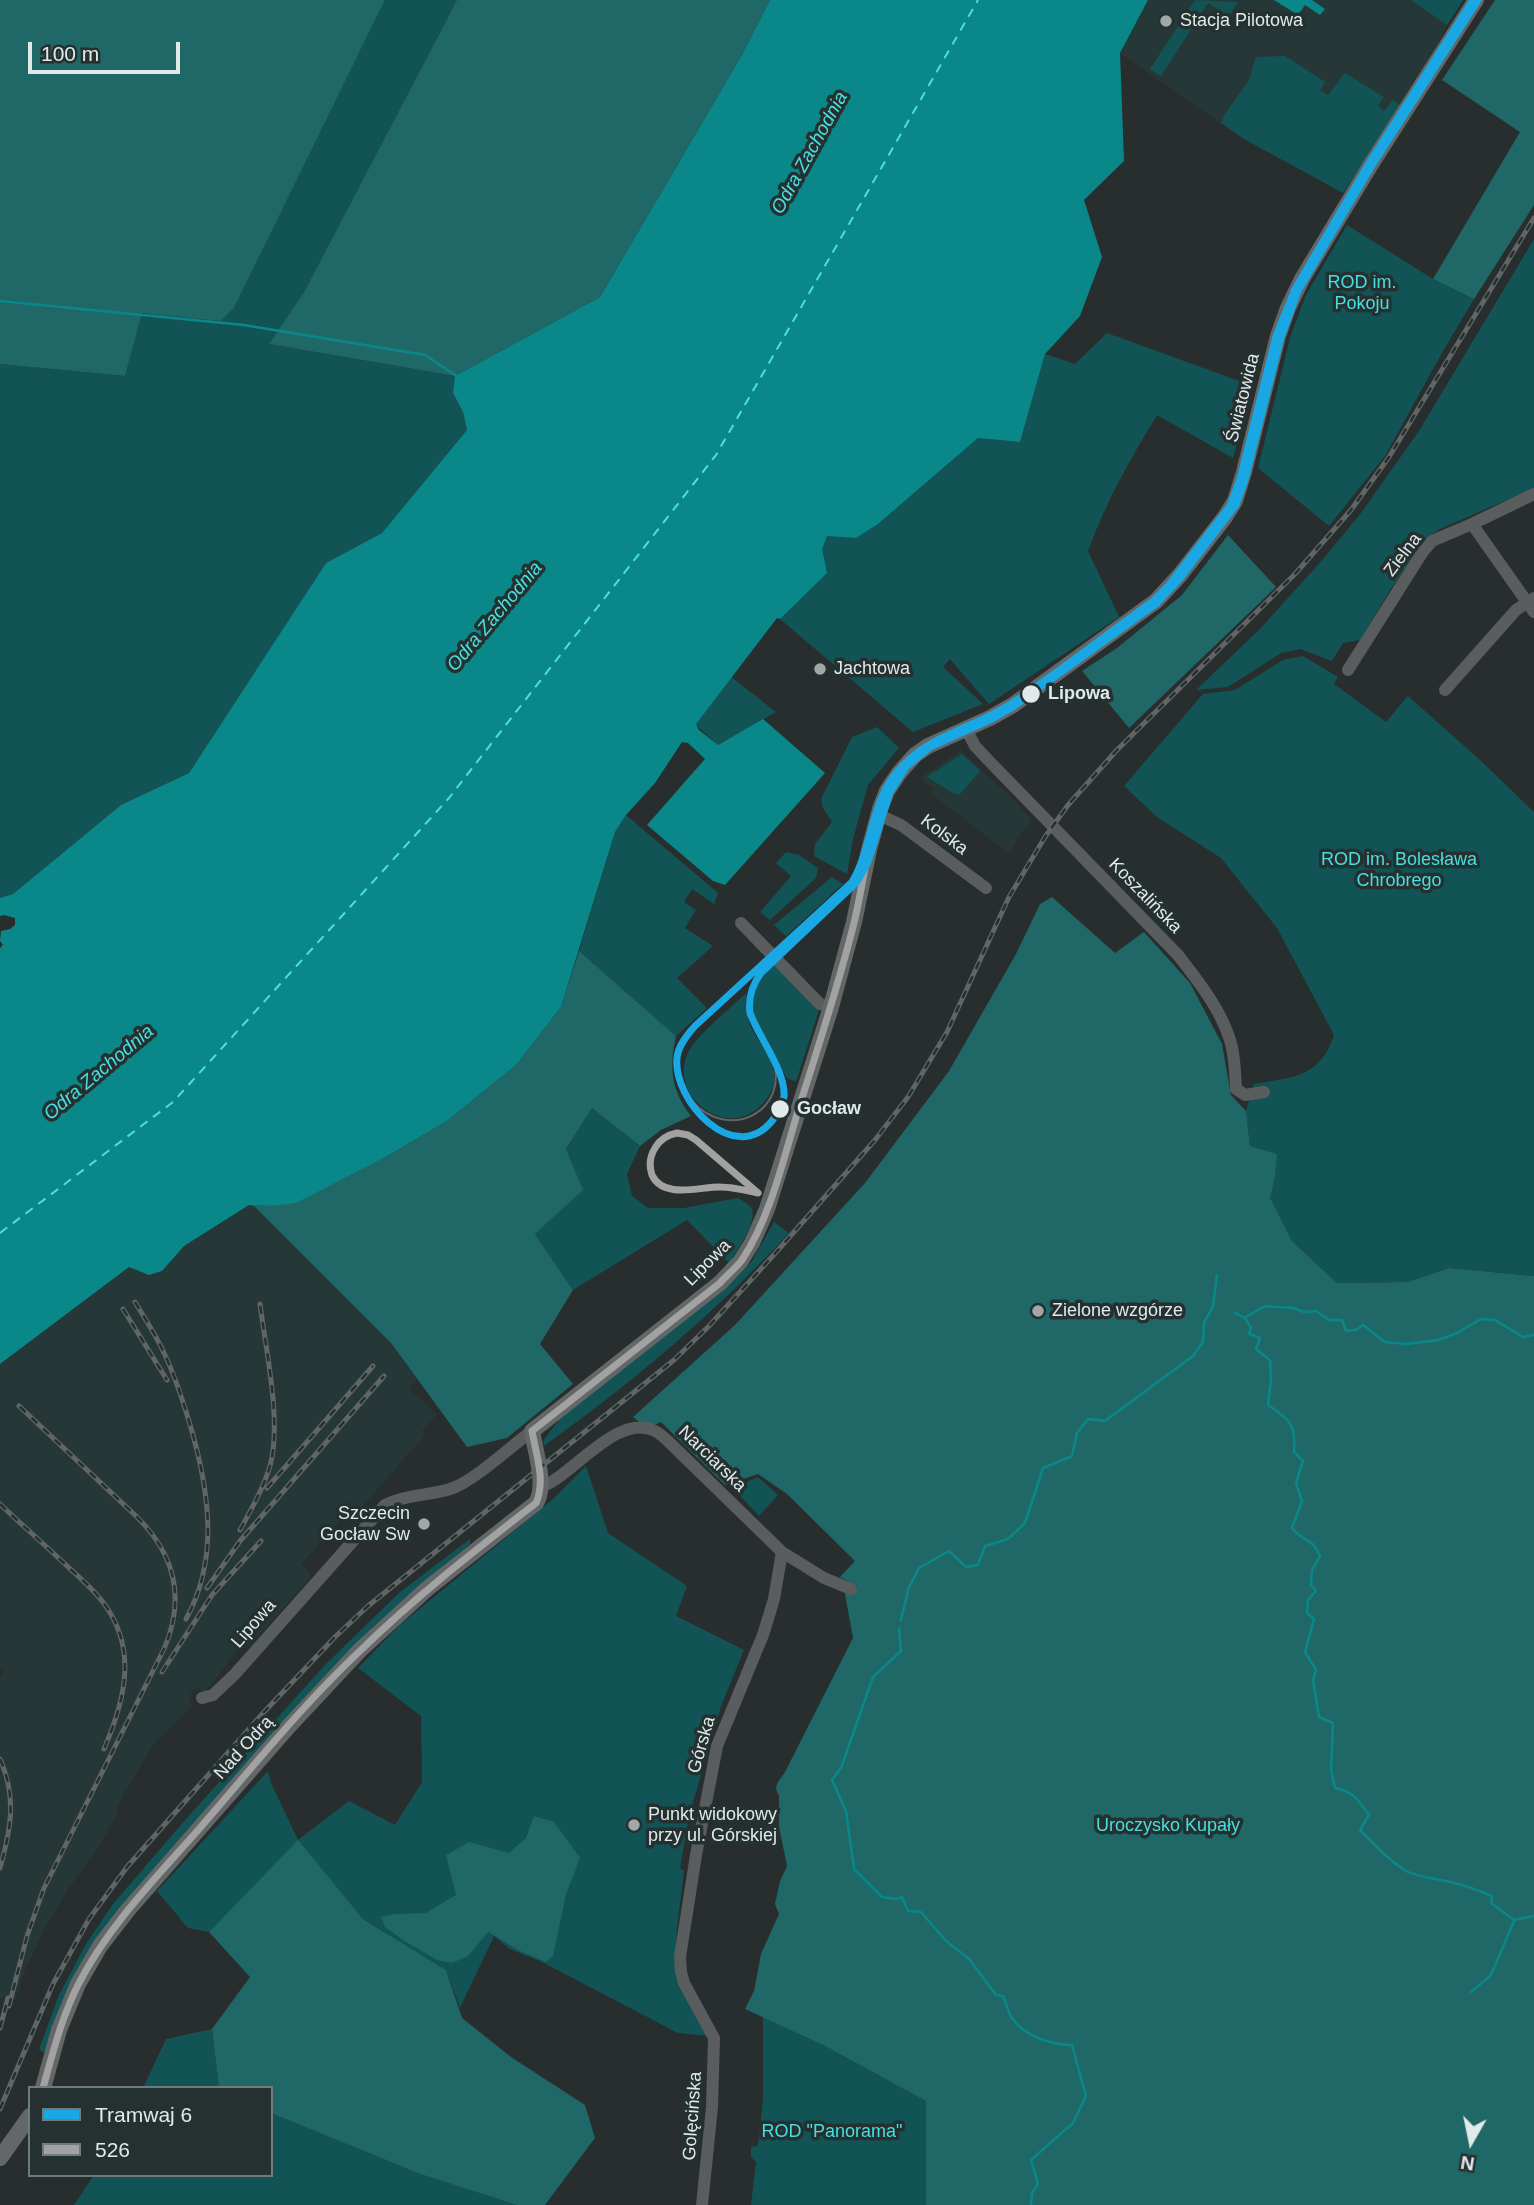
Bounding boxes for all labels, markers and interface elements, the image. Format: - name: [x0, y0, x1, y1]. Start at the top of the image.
- place label: Stacja Pilotowa: [1180, 10, 1303, 32]
- marker: Stacja Pilotowa: [1158, 13, 1174, 29]
- scale bar: [32, 28, 184, 72]
- text: 100 m: [41, 42, 99, 65]
- water label: Odra Zachodnia: [767, 88, 853, 218]
- park label: ROD im. Pokoju: [1328, 272, 1396, 314]
- street label: Światowida: [1222, 351, 1264, 445]
- street label: Zielna: [1380, 529, 1426, 581]
- water label: Odra Zachodnia: [442, 557, 548, 677]
- place label: Jachtowa: [834, 658, 910, 680]
- marker: Jachtowa: [812, 661, 828, 677]
- marker: Lipowa: [1020, 683, 1042, 705]
- place label: Lipowa: [1048, 683, 1110, 705]
- street label: Kolska: [916, 810, 972, 860]
- park label: ROD im. Bolesława Chrobrego: [1321, 849, 1477, 892]
- street label: Koszalińska: [1104, 854, 1186, 938]
- water label: Odra Zachodnia: [39, 1020, 159, 1126]
- marker: Gocław: [769, 1098, 791, 1120]
- place label: Gocław: [797, 1098, 861, 1120]
- street label: Lipowa: [680, 1235, 736, 1291]
- place label: Zielone wzgórze: [1052, 1300, 1183, 1322]
- marker: Zielone wzgórze: [1030, 1303, 1046, 1319]
- street label: Narciarska: [674, 1421, 750, 1497]
- place label: Szczecin Gocław Sw: [320, 1503, 410, 1546]
- marker: Szczecin Gocław Sw: [416, 1516, 432, 1532]
- street label: Lipowa: [227, 1595, 281, 1653]
- street label: Nad Odrą: [210, 1712, 278, 1784]
- street label: Górska: [684, 1714, 720, 1776]
- place label: Punkt widokowy przy ul. Górskiej: [648, 1804, 777, 1846]
- park label: Uroczysko Kupały: [1096, 1815, 1240, 1837]
- marker: Punkt widokowy przy ul. Górskiej: [626, 1817, 642, 1833]
- street label: Golęcińska: [679, 2071, 707, 2161]
- legend: [28, 2086, 273, 2177]
- text: Tramwaj 6: [95, 2103, 192, 2126]
- north arrow: [1436, 2107, 1506, 2177]
- park label: ROD "Panorama": [762, 2121, 902, 2143]
- text: 526: [95, 2138, 130, 2161]
- text: N: [1459, 2152, 1476, 2175]

